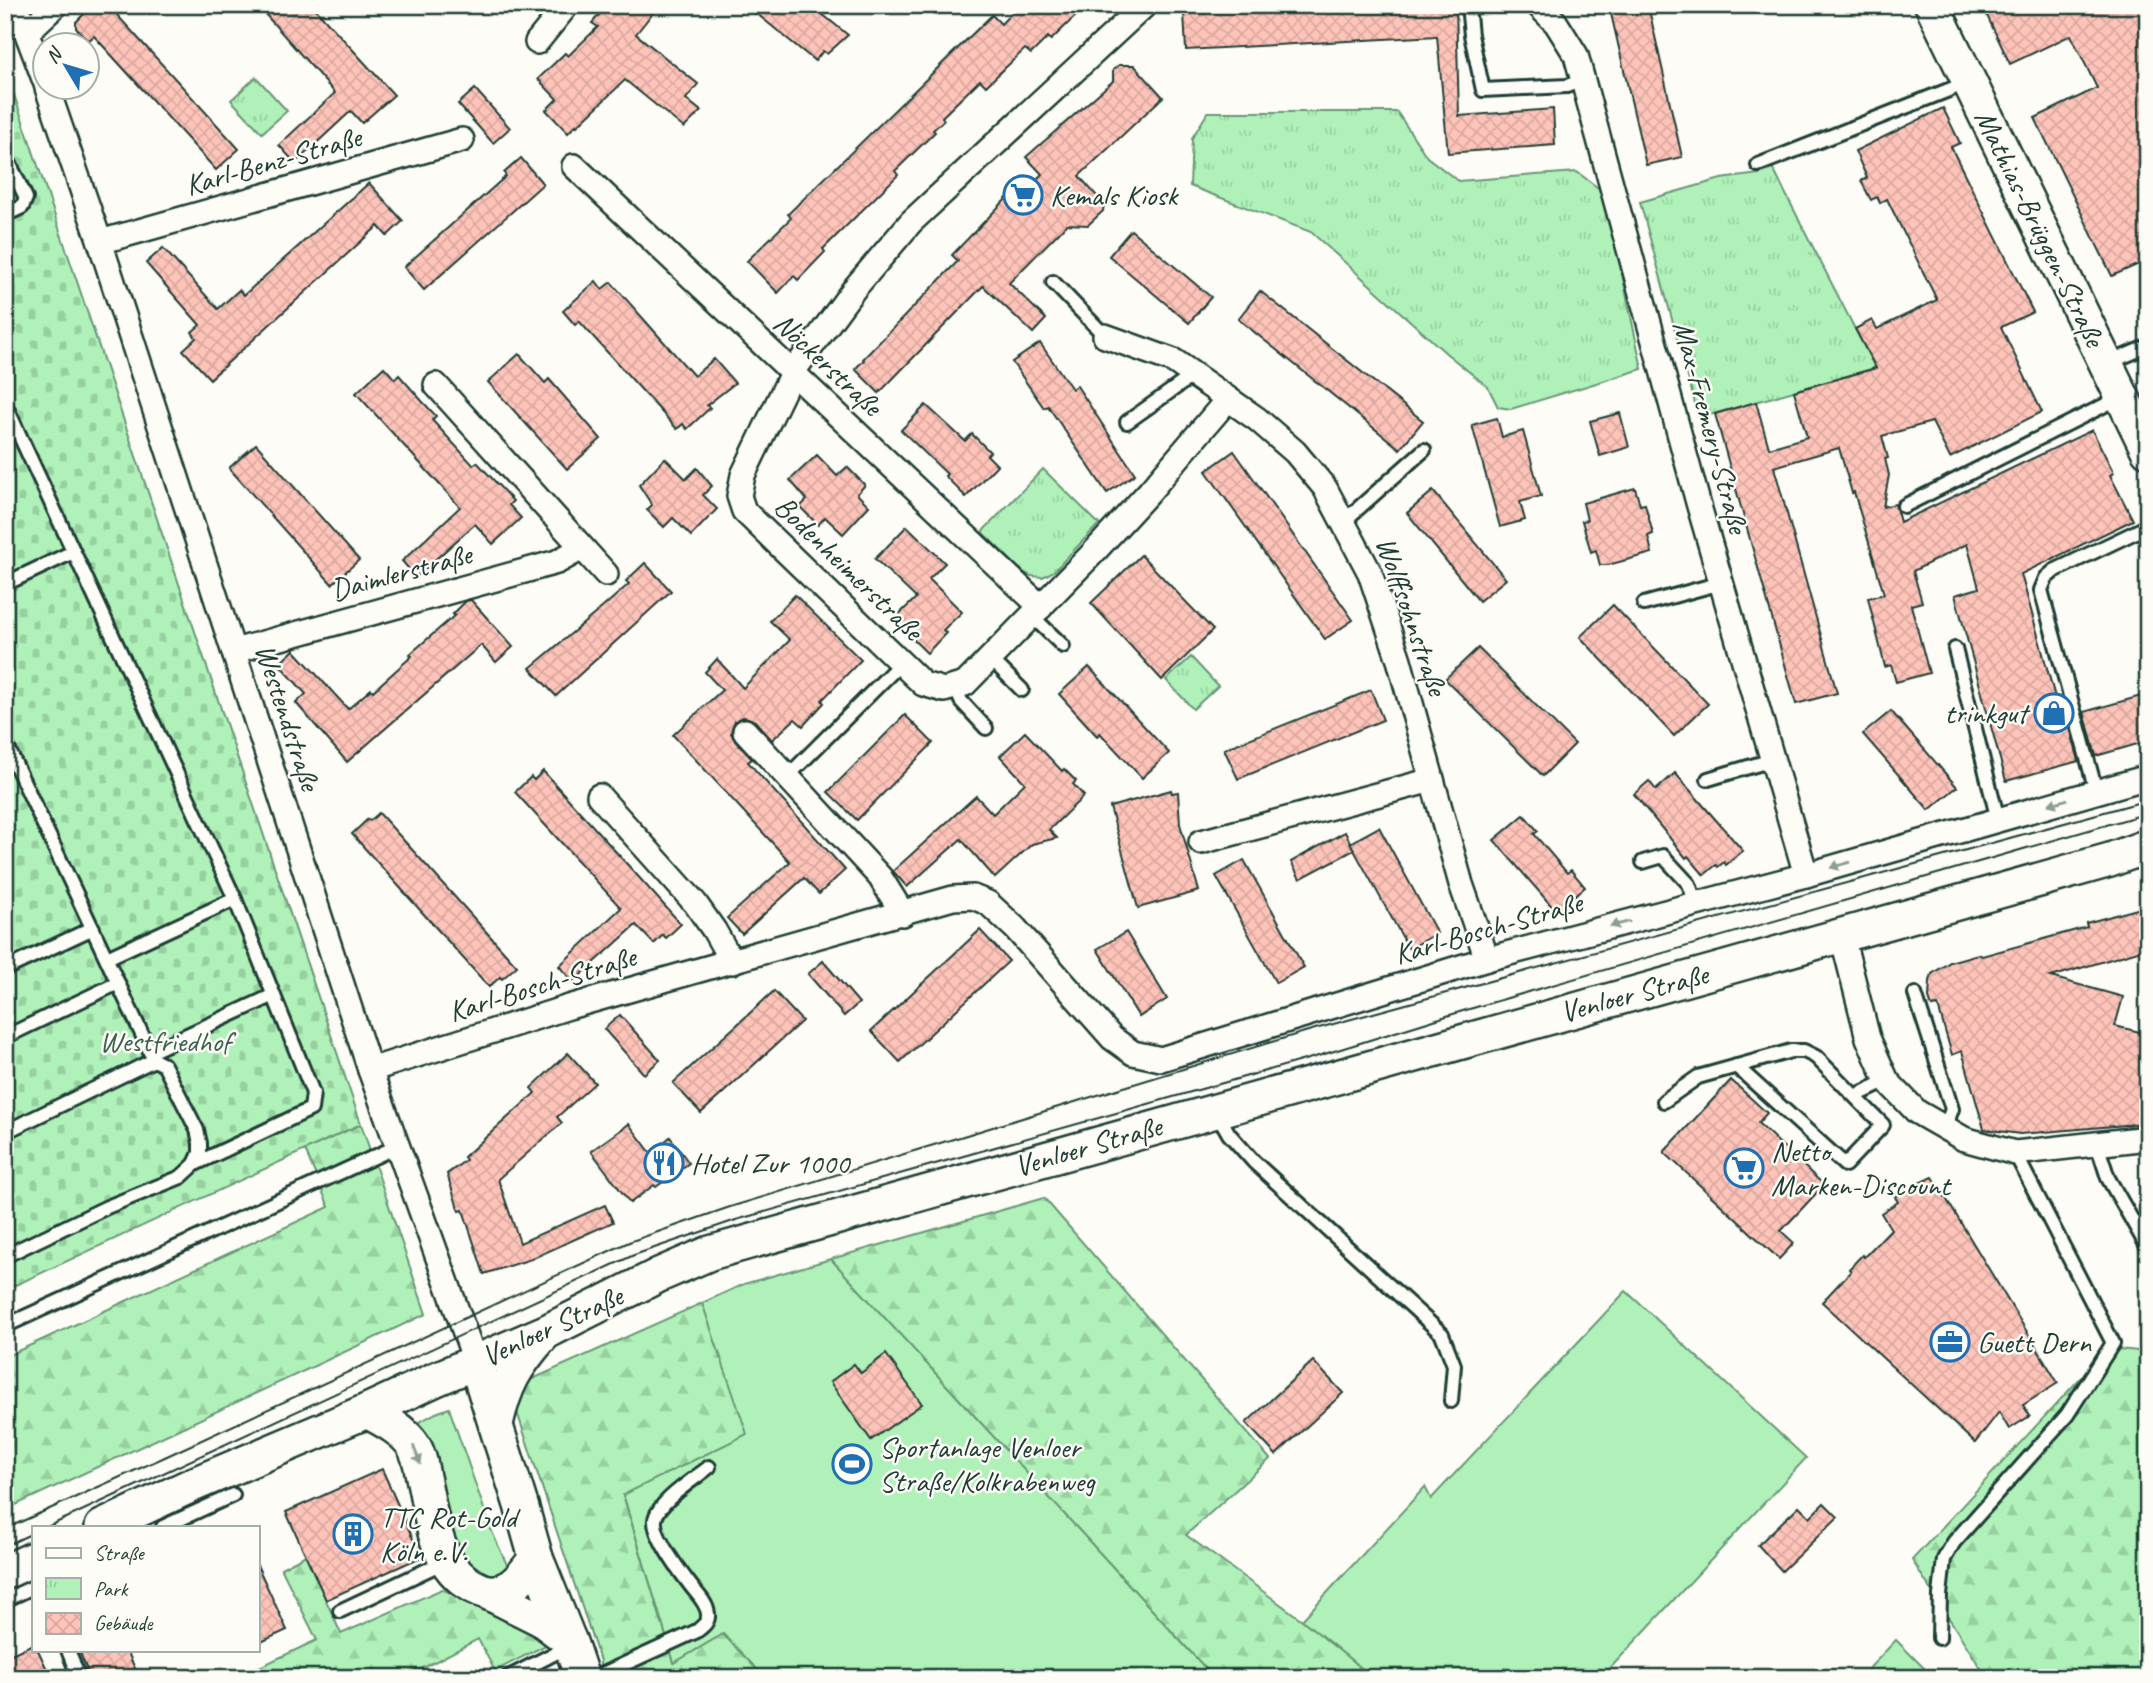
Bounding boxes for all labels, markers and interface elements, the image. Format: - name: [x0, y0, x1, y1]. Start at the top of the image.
- north arrow: [32, 32, 102, 102]
- text: N: [40, 42, 68, 68]
- street label: Mathias-Brüggen-Straße: [1966, 103, 2115, 355]
- street label: Karl-Benz-Straße: [181, 117, 368, 204]
- supermarket icon: Kemals Kiosk: [1002, 174, 1044, 216]
- place label: Kemals Kiosk: [1050, 176, 1179, 214]
- street label: Nöckerstraße: [766, 304, 892, 426]
- street label: Max-Fremery-Straße: [1664, 317, 1758, 540]
- street label: Bodenheimerstraße: [767, 487, 933, 650]
- street label: Wolffsohnstraße: [1367, 532, 1458, 702]
- street label: Daimlerstraße: [326, 534, 478, 609]
- street label: Westendstraße: [246, 639, 330, 797]
- shop icon: trinkgut: [2033, 692, 2075, 734]
- place label: trinkgut: [1945, 694, 2031, 732]
- one-way arrow: [2048, 797, 2069, 807]
- one-way arrow: [1829, 861, 1850, 871]
- street label: Karl-Bosch-Straße: [1390, 882, 1588, 973]
- one-way arrow: [1609, 919, 1630, 929]
- street label: Karl-Bosch-Straße: [444, 937, 642, 1030]
- street label: Venloer Straße: [1556, 954, 1714, 1031]
- park label: Westfriedhof: [99, 1022, 237, 1060]
- street label: Venloer Straße: [1010, 1106, 1168, 1185]
- place label: Netto Marken-Discount: [1771, 1132, 1953, 1204]
- restaurant icon: Hotel Zur 1000: [643, 1142, 685, 1184]
- place label: Hotel Zur 1000: [691, 1144, 852, 1182]
- supermarket icon: Netto Marken-Discount: [1723, 1147, 1765, 1189]
- street label: Venloer Straße: [475, 1276, 631, 1375]
- office icon: Guett Dern: [1929, 1321, 1971, 1363]
- place label: Guett Dern: [1977, 1323, 2092, 1361]
- place label: Sportanlage Venloer Straße/Kolkrabenweg: [879, 1428, 1096, 1500]
- sports icon: Sportanlage Venloer Straße/Kolkrabenweg: [831, 1443, 873, 1485]
- one-way arrow: [411, 1445, 422, 1466]
- place label: TTC Rot-Gold Köln e.V.: [380, 1498, 521, 1570]
- building icon: TTC Rot-Gold Köln e.V.: [332, 1513, 374, 1555]
- legend: [32, 1526, 259, 1652]
- text: Straße: [94, 1540, 146, 1566]
- text: Park: [94, 1576, 129, 1602]
- text: Gebäude: [94, 1610, 153, 1636]

